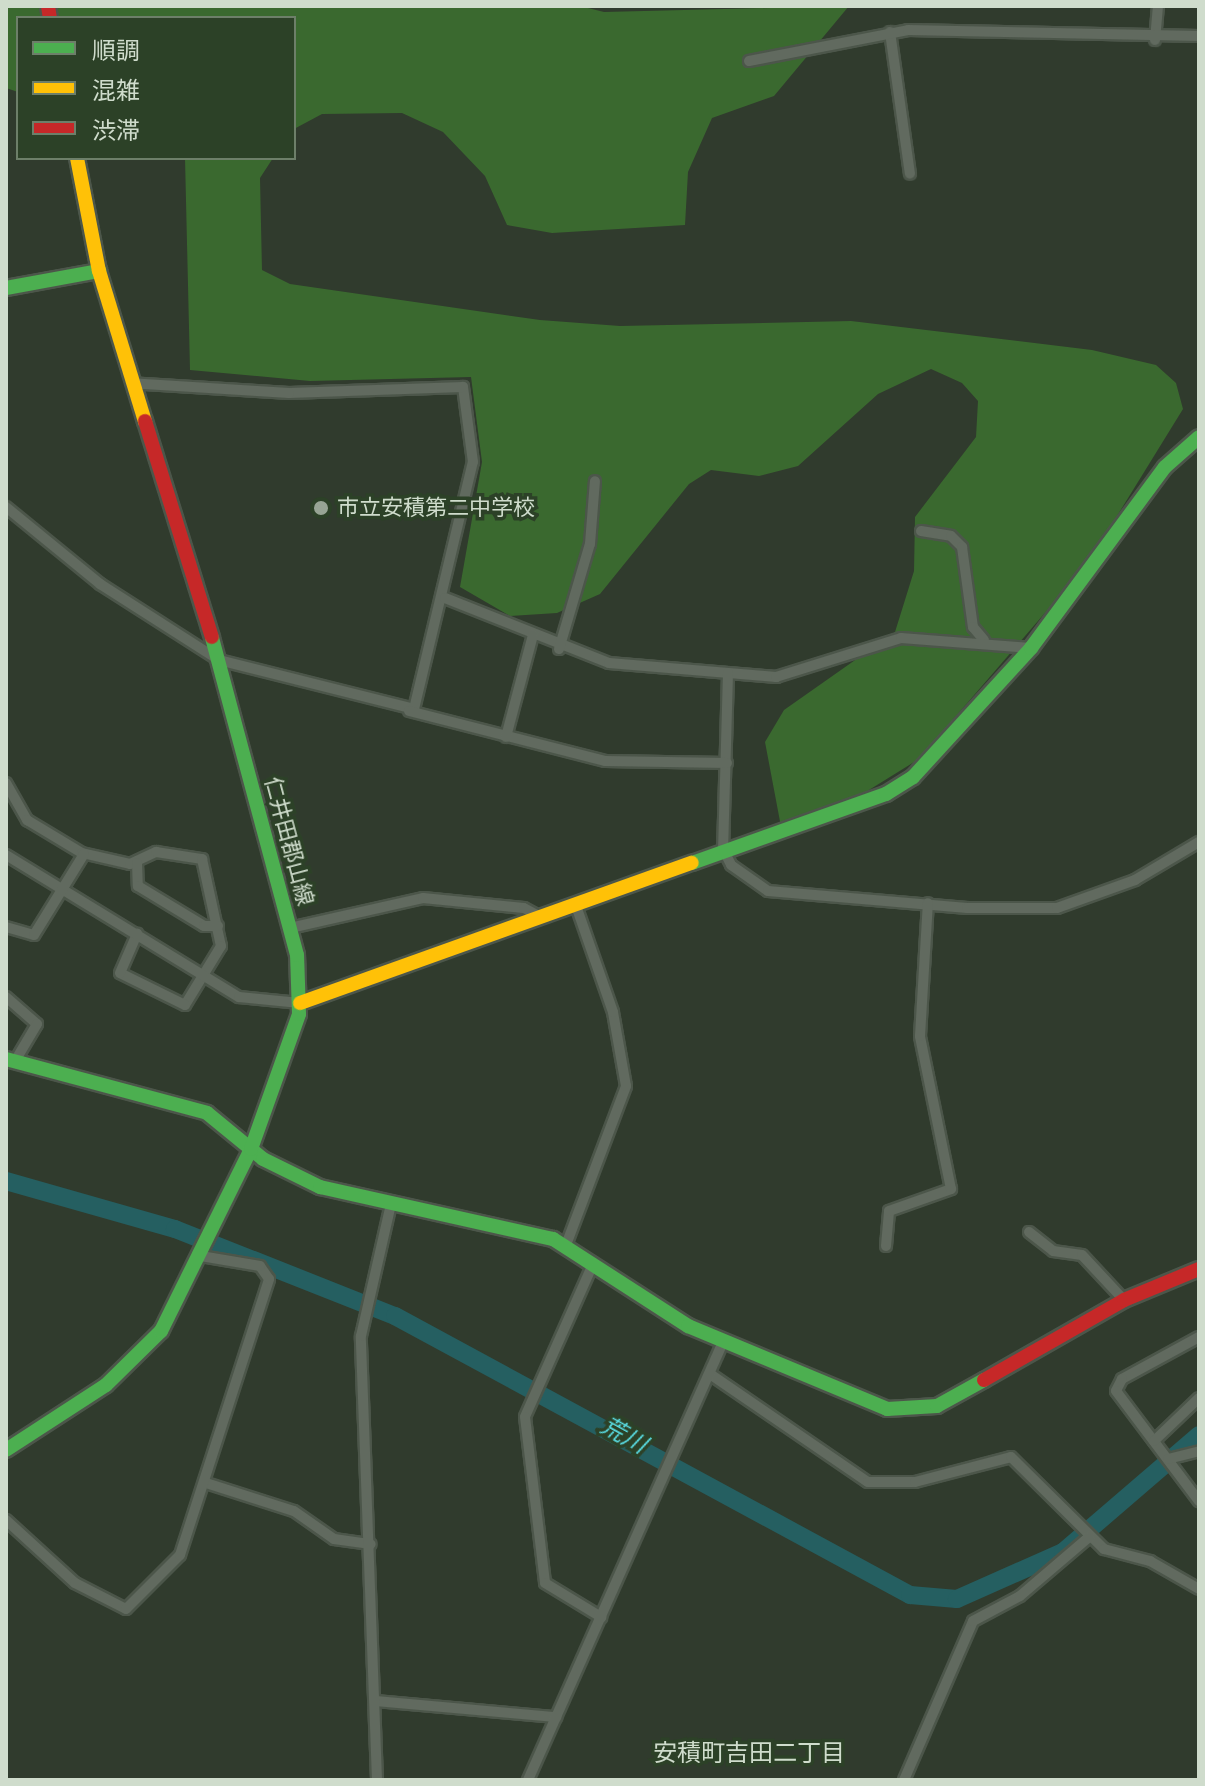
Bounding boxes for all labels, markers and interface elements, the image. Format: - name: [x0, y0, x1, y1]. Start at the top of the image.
- legend: [16, 16, 296, 160]
- text: 順調: [92, 35, 140, 66]
- text: 混雑: [92, 75, 140, 106]
- text: 渋滞: [92, 115, 140, 146]
- place label: 市立安積第二中学校: [337, 495, 535, 521]
- marker: 市立安積第二中学校: [312, 499, 330, 517]
- street label: 仁井田郡山線: [259, 774, 319, 908]
- water label: 荒川: [596, 1411, 652, 1459]
- district label: 安積町吉田二丁目: [653, 1739, 845, 1767]

